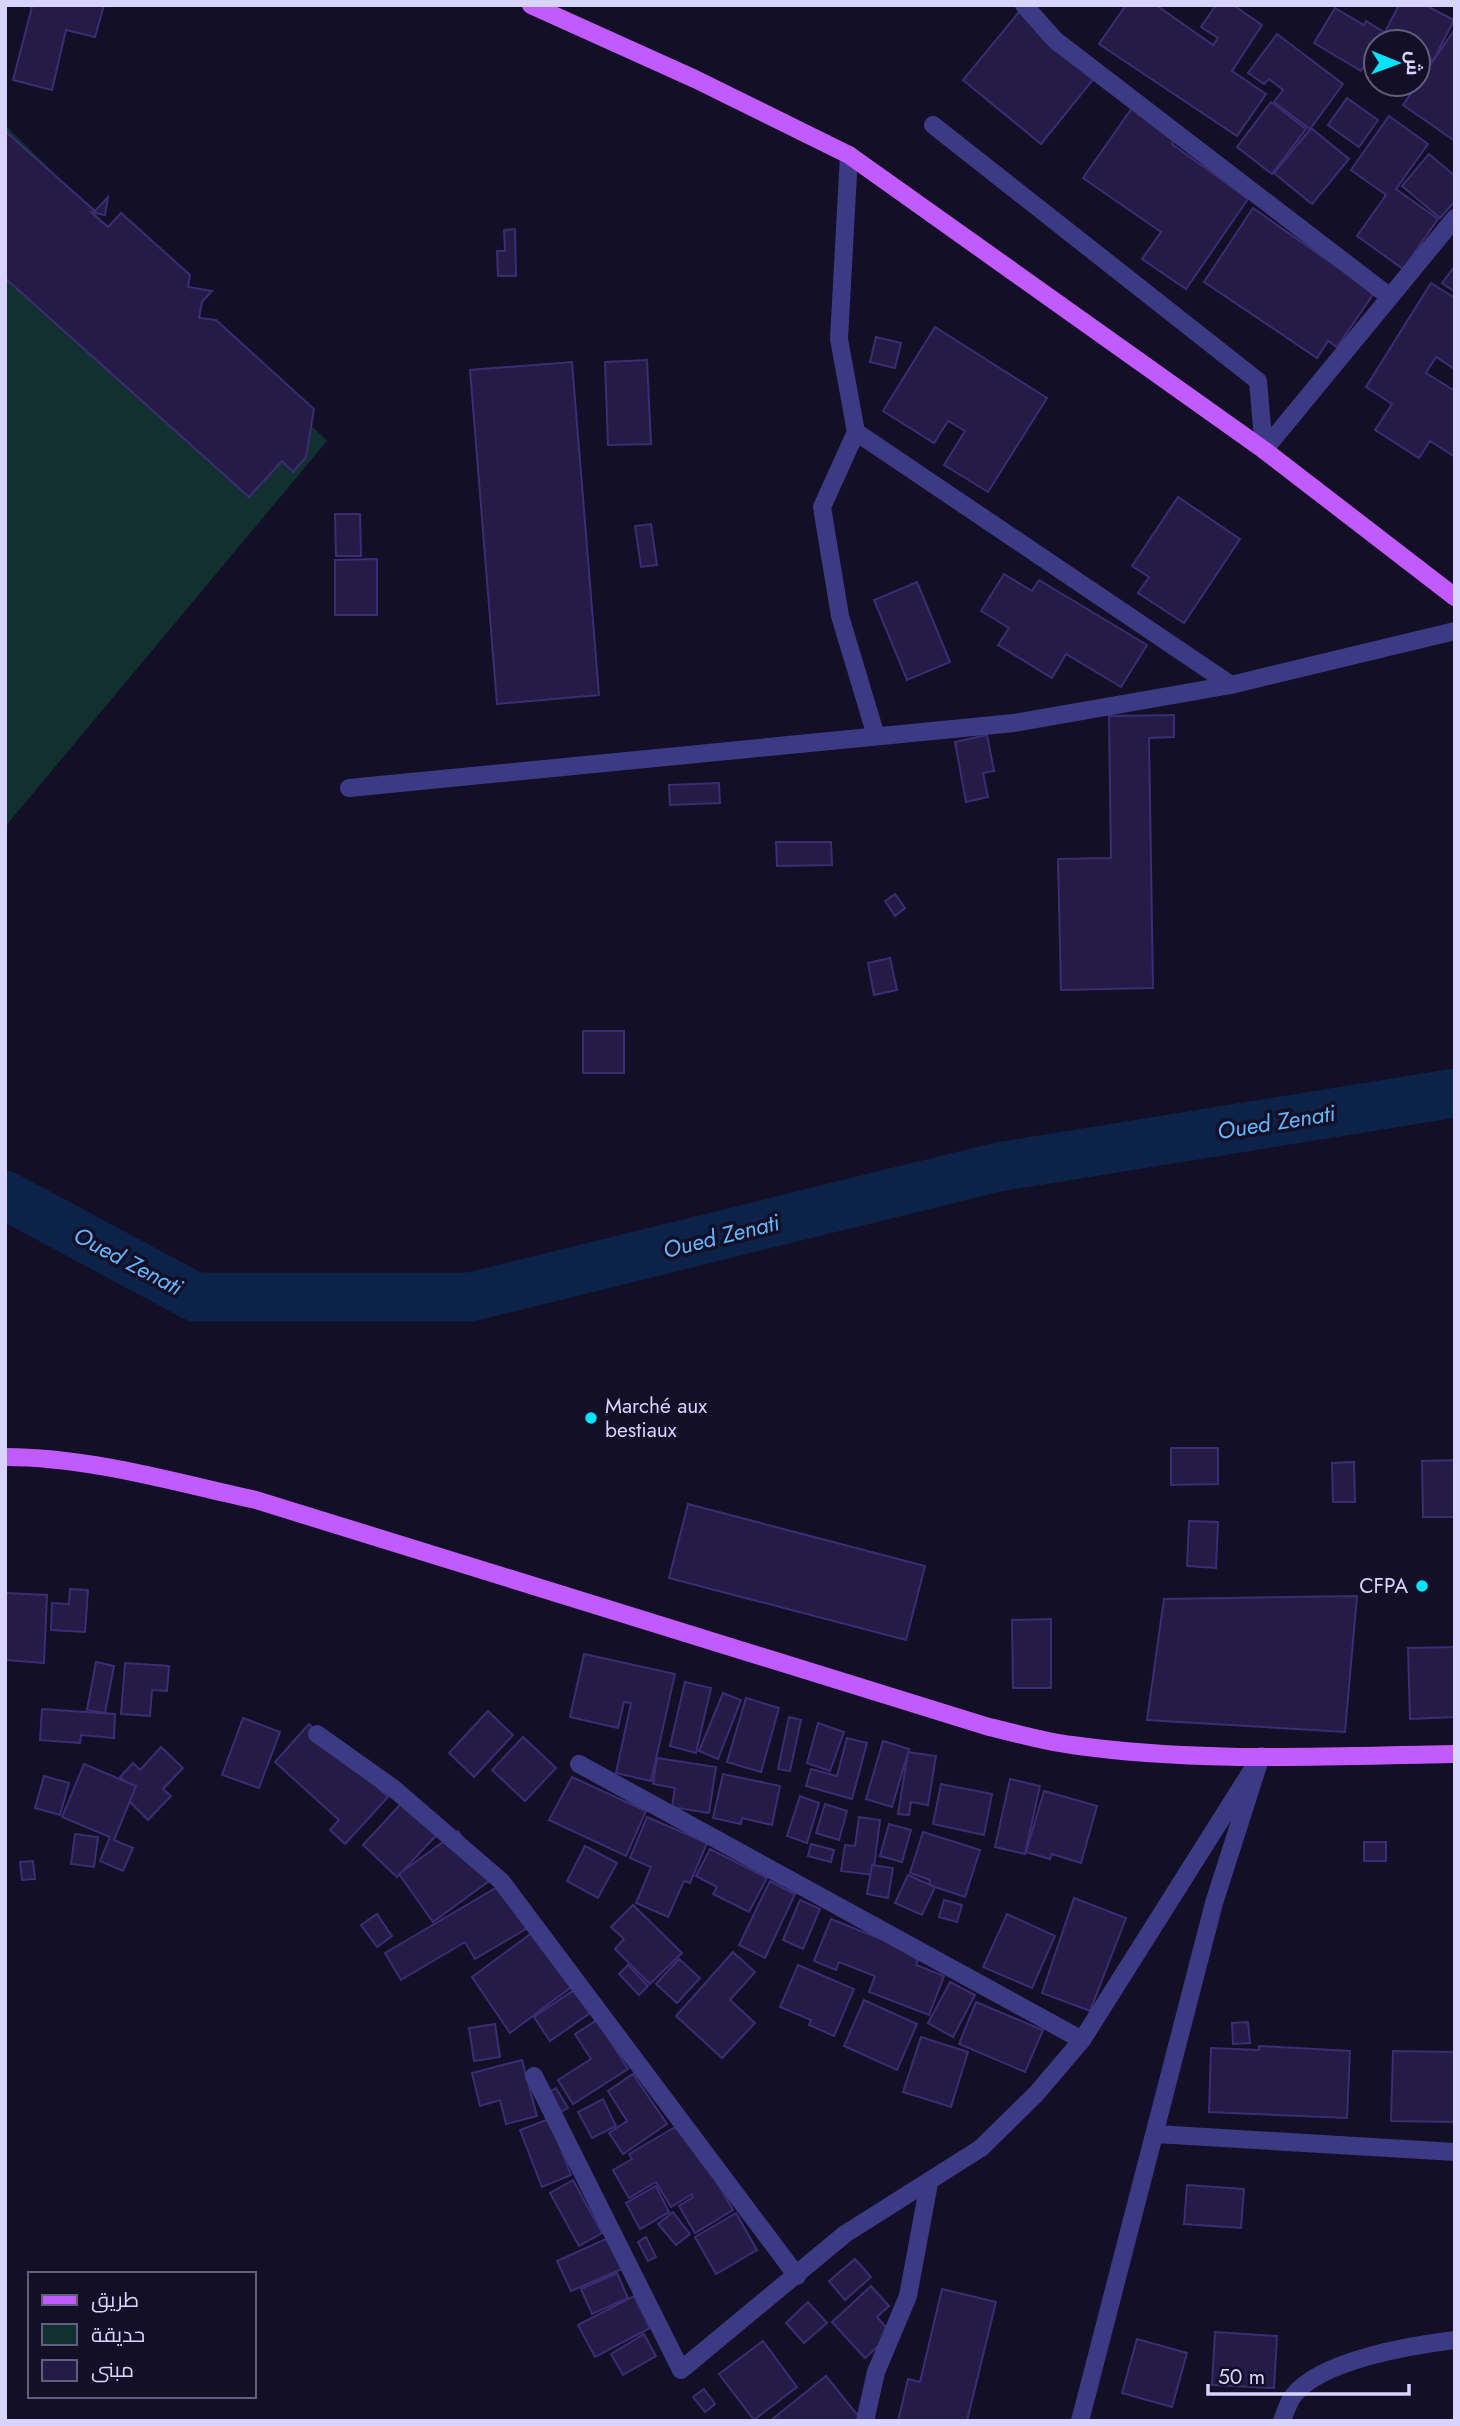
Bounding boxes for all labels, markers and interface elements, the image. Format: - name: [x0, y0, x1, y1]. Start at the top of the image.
- north arrow: [1362, 28, 1432, 98]
- text: ش: [1400, 51, 1427, 76]
- water label: Oued Zenati: [1215, 1096, 1339, 1148]
- water label: Oued Zenati: [659, 1205, 784, 1267]
- water label: Oued Zenati: [67, 1218, 190, 1305]
- place label: Marché aux bestiaux: [605, 1391, 707, 1445]
- marker: Marché aux bestiaux: [583, 1410, 599, 1426]
- place label: CFPA: [1359, 1571, 1408, 1601]
- marker: CFPA: [1414, 1578, 1430, 1594]
- legend: [28, 2272, 256, 2398]
- text: طريق: [91, 2285, 139, 2315]
- text: حديقة: [91, 2320, 145, 2350]
- scale bar: [1208, 2352, 1409, 2396]
- text: مبنى: [91, 2355, 134, 2385]
- text: 50 m: [1218, 2362, 1265, 2392]

